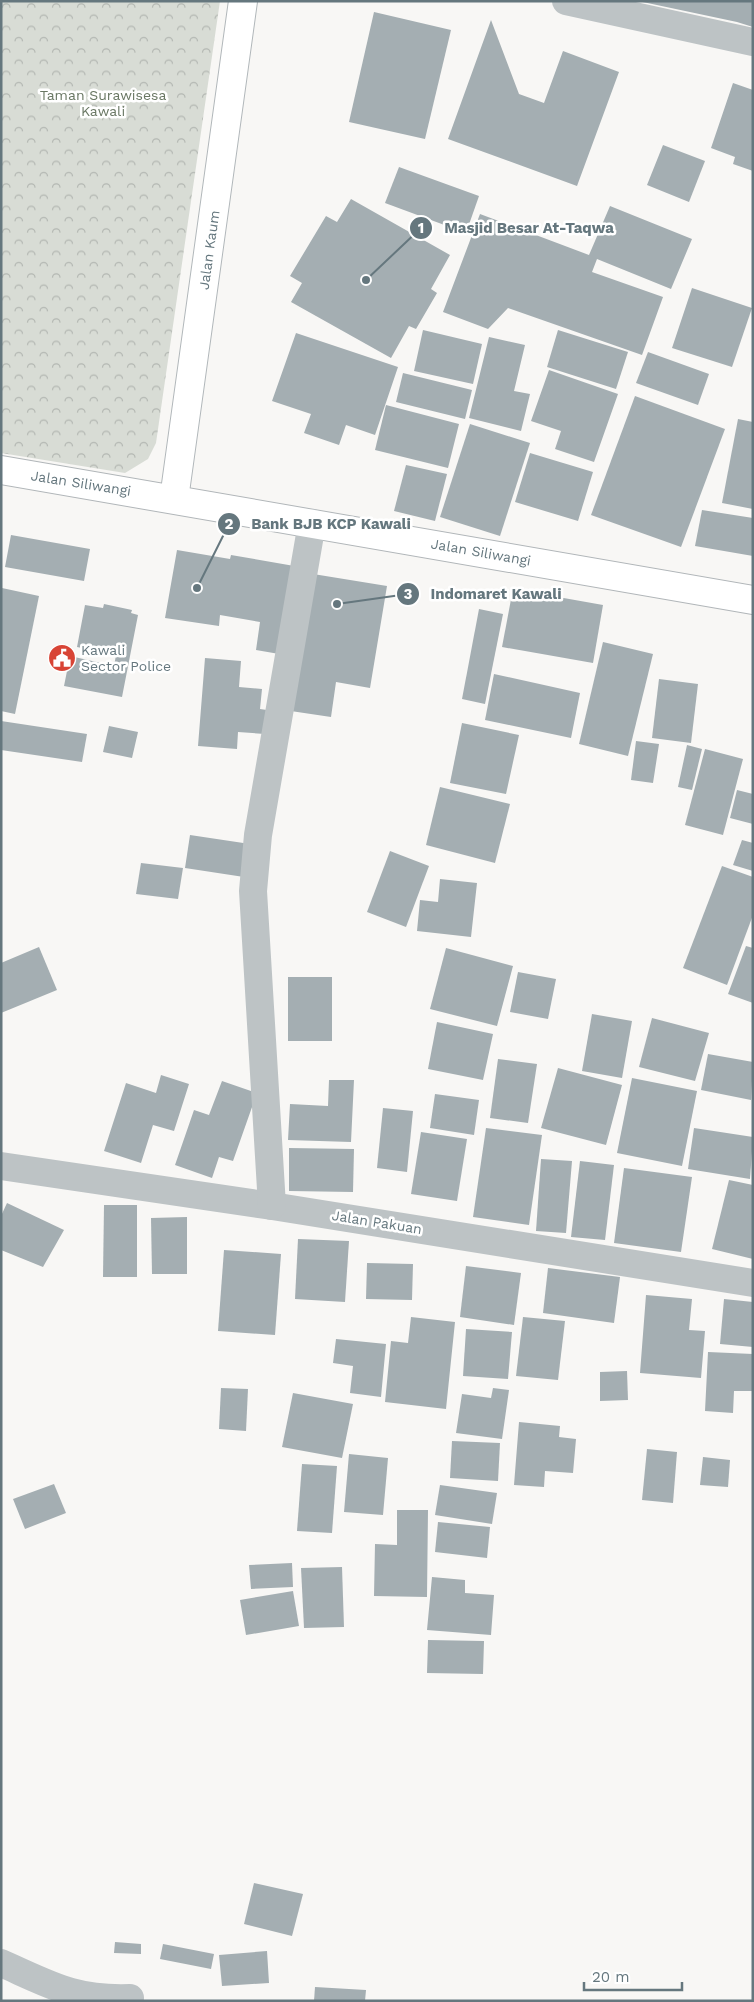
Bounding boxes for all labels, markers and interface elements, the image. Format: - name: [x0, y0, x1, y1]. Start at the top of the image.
- park label: Taman Surawisesa Kawali: [40, 87, 166, 119]
- street label: Jalan Kaum: [196, 209, 222, 291]
- callout: Masjid Besar At-Taqwa: [408, 213, 624, 243]
- text: 1: [418, 219, 424, 237]
- text: Masjid Besar At-Taqwa: [444, 219, 614, 237]
- street label: Jalan Siliwangi: [30, 467, 132, 499]
- callout: Bank BJB KCP Kawali: [216, 509, 421, 539]
- text: 2: [225, 515, 234, 533]
- text: Bank BJB KCP Kawali: [251, 515, 411, 533]
- street label: Jalan Siliwangi: [430, 535, 532, 569]
- callout: Indomaret Kawali: [396, 579, 572, 609]
- text: 3: [404, 585, 413, 603]
- text: Indomaret Kawali: [430, 585, 562, 603]
- place label: Kawali Sector Police: [81, 642, 171, 674]
- public building icon: Kawali Sector Police: [47, 643, 77, 673]
- street label: Jalan Pakuan: [331, 1207, 423, 1237]
- scale bar: [584, 1960, 682, 1992]
- text: 20 m: [592, 1968, 630, 1986]

